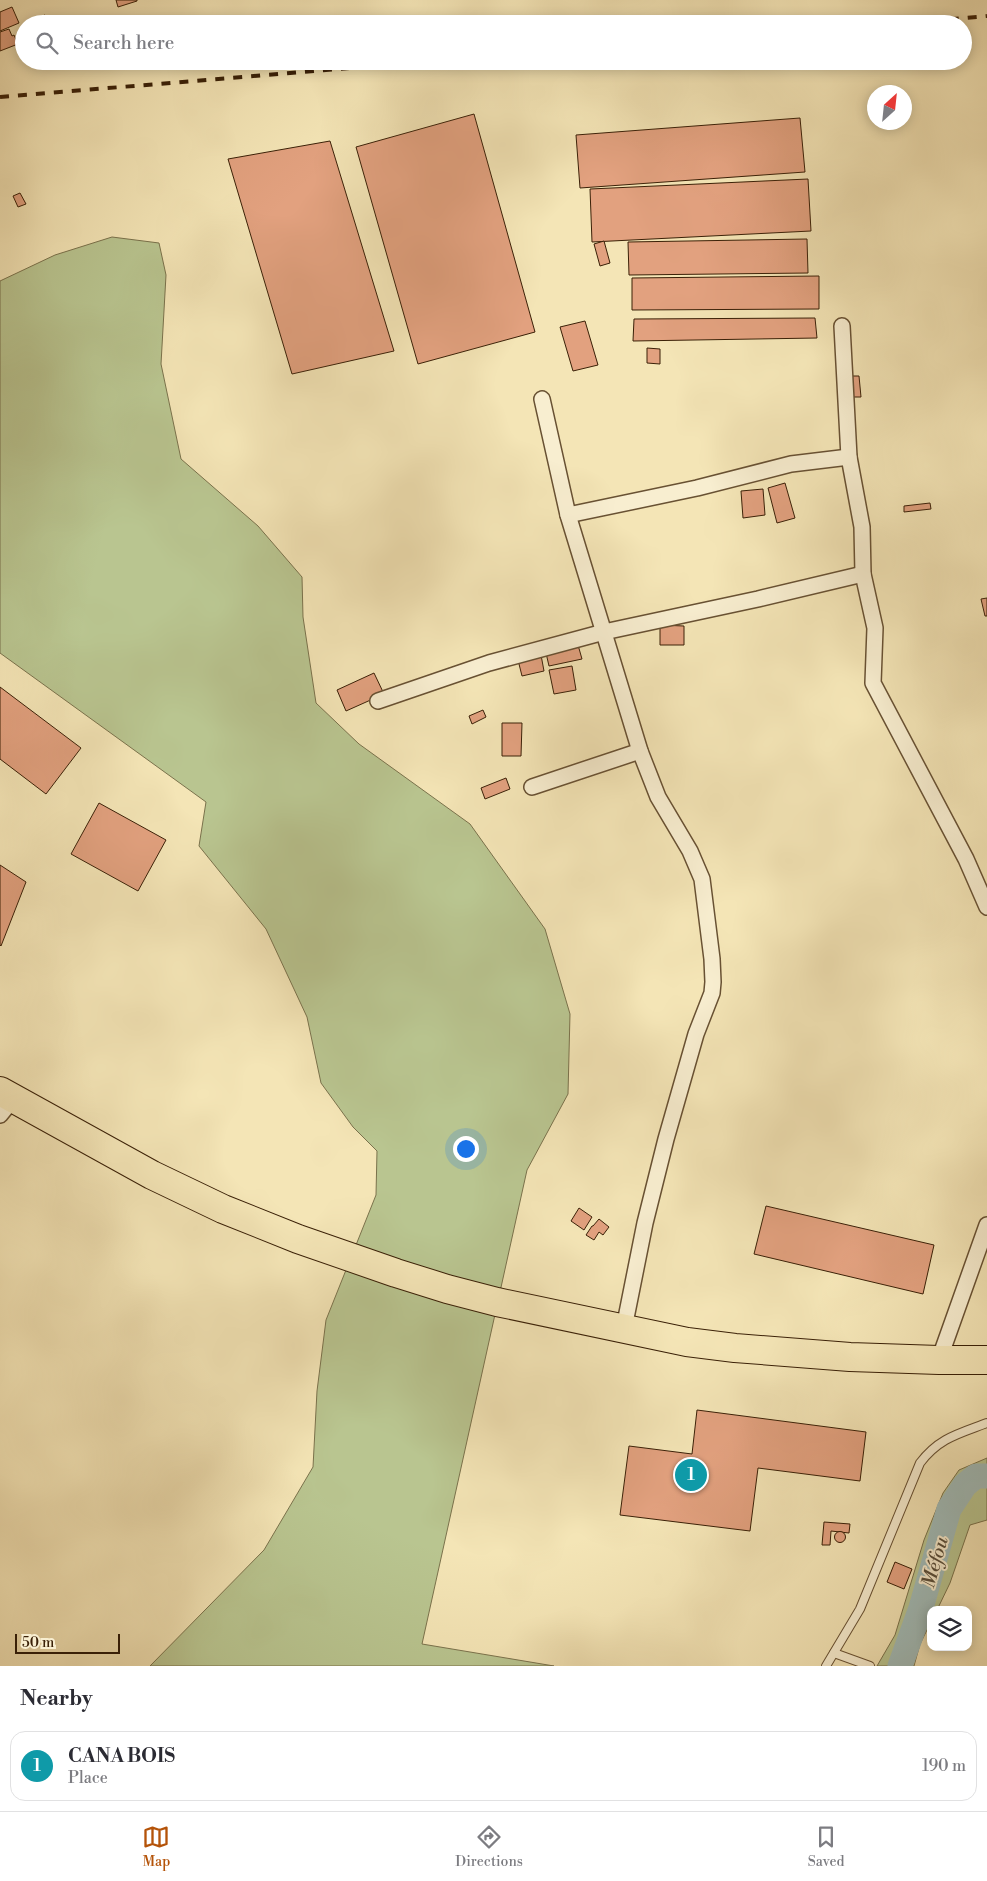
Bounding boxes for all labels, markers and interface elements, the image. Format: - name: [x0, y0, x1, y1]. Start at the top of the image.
- search box: [15, 15, 972, 70]
- icon: search: [33, 29, 61, 57]
- text: Search here: [73, 31, 174, 55]
- north arrow: [867, 85, 912, 130]
- your location: [453, 1136, 479, 1162]
- pin: 1: [675, 1456, 707, 1494]
- water label: Méfou: [916, 1534, 954, 1591]
- map controls: [927, 1606, 972, 1651]
- button: layers: [927, 1606, 972, 1651]
- scale bar: [15, 1631, 120, 1654]
- text: 50 m: [22, 1634, 54, 1652]
- text: Nearby: [20, 1686, 93, 1712]
- text: CANA BOIS: [68, 1744, 175, 1768]
- text: 1: [33, 1756, 41, 1776]
- text: 190 m: [922, 1756, 966, 1776]
- text: Place: [68, 1768, 108, 1788]
- tab: Map: [142, 1823, 170, 1871]
- tab: Directions: [455, 1823, 523, 1871]
- tab: Saved: [808, 1823, 845, 1871]

